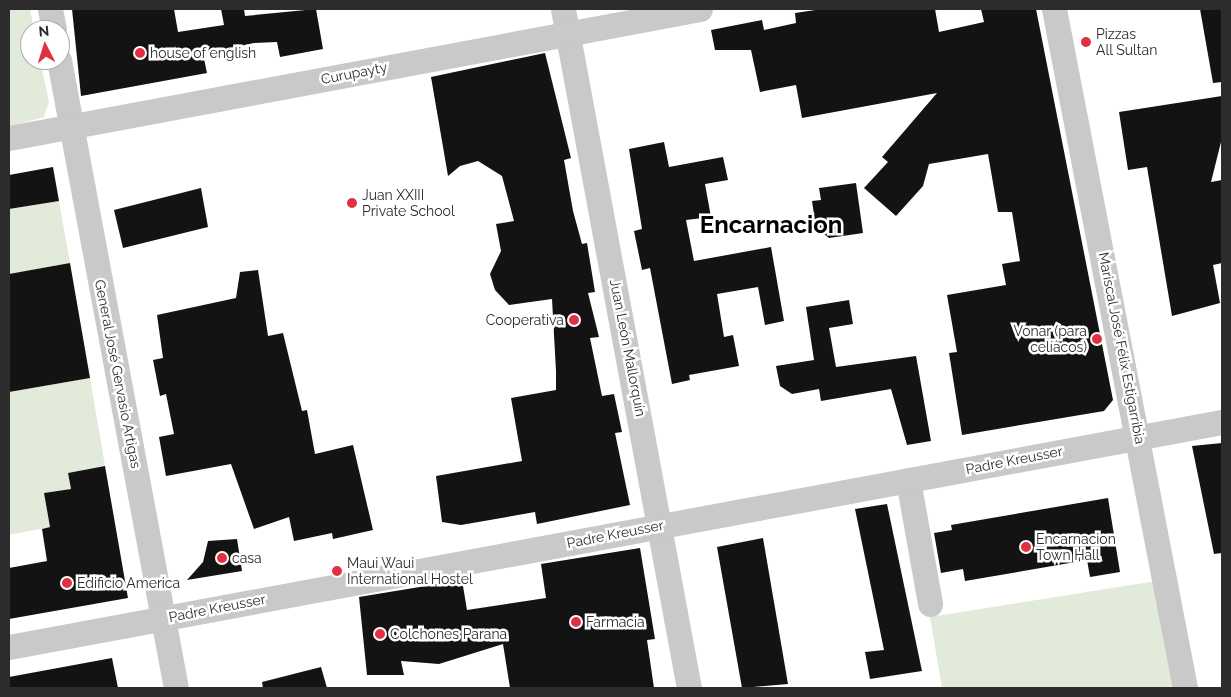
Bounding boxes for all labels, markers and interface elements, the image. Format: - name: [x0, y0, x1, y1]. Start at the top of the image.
- north arrow: [20, 20, 70, 70]
- text: N: [38, 23, 50, 39]
- place label: Pizzas All Sultan: [1096, 26, 1158, 58]
- marker: Pizzas All Sultan: [1080, 36, 1092, 48]
- place label: house of english: [150, 45, 257, 61]
- marker: house of english: [134, 47, 146, 59]
- street label: Curupayty: [319, 58, 389, 88]
- place label: Juan XXIII Private School: [362, 187, 455, 220]
- marker: Juan XXIII Private School: [346, 197, 358, 209]
- district label: Encarnacion: [700, 211, 842, 239]
- street label: Mariscal José Félix Estigarribia: [1095, 250, 1149, 446]
- street label: General José Gervasio Artigas: [91, 278, 145, 470]
- street label: Juan León Mallorquín: [606, 278, 650, 418]
- place label: Cooperativa: [486, 312, 564, 328]
- marker: Cooperativa: [568, 314, 580, 326]
- place label: Vonar (para celíacos): [1013, 323, 1087, 356]
- marker: Vonar (para celíacos): [1091, 333, 1103, 345]
- street label: Padre Kreusser: [964, 442, 1064, 478]
- street label: Padre Kreusser: [565, 516, 665, 552]
- place label: Encarnacion Town Hall: [1036, 531, 1116, 564]
- marker: Encarnacion Town Hall: [1020, 541, 1032, 553]
- place label: casa: [232, 550, 262, 566]
- marker: casa: [216, 552, 228, 564]
- place label: Maui Waui International Hostel: [347, 555, 473, 588]
- marker: Maui Waui International Hostel: [331, 565, 343, 577]
- place label: Edificio America: [77, 575, 181, 591]
- marker: Edificio America: [61, 577, 73, 589]
- street label: Padre Kreusser: [167, 590, 267, 626]
- place label: Farmacia: [586, 614, 645, 630]
- marker: Farmacia: [570, 616, 582, 628]
- place label: Colchones Parana: [390, 626, 507, 642]
- marker: Colchones Parana: [374, 628, 386, 640]

